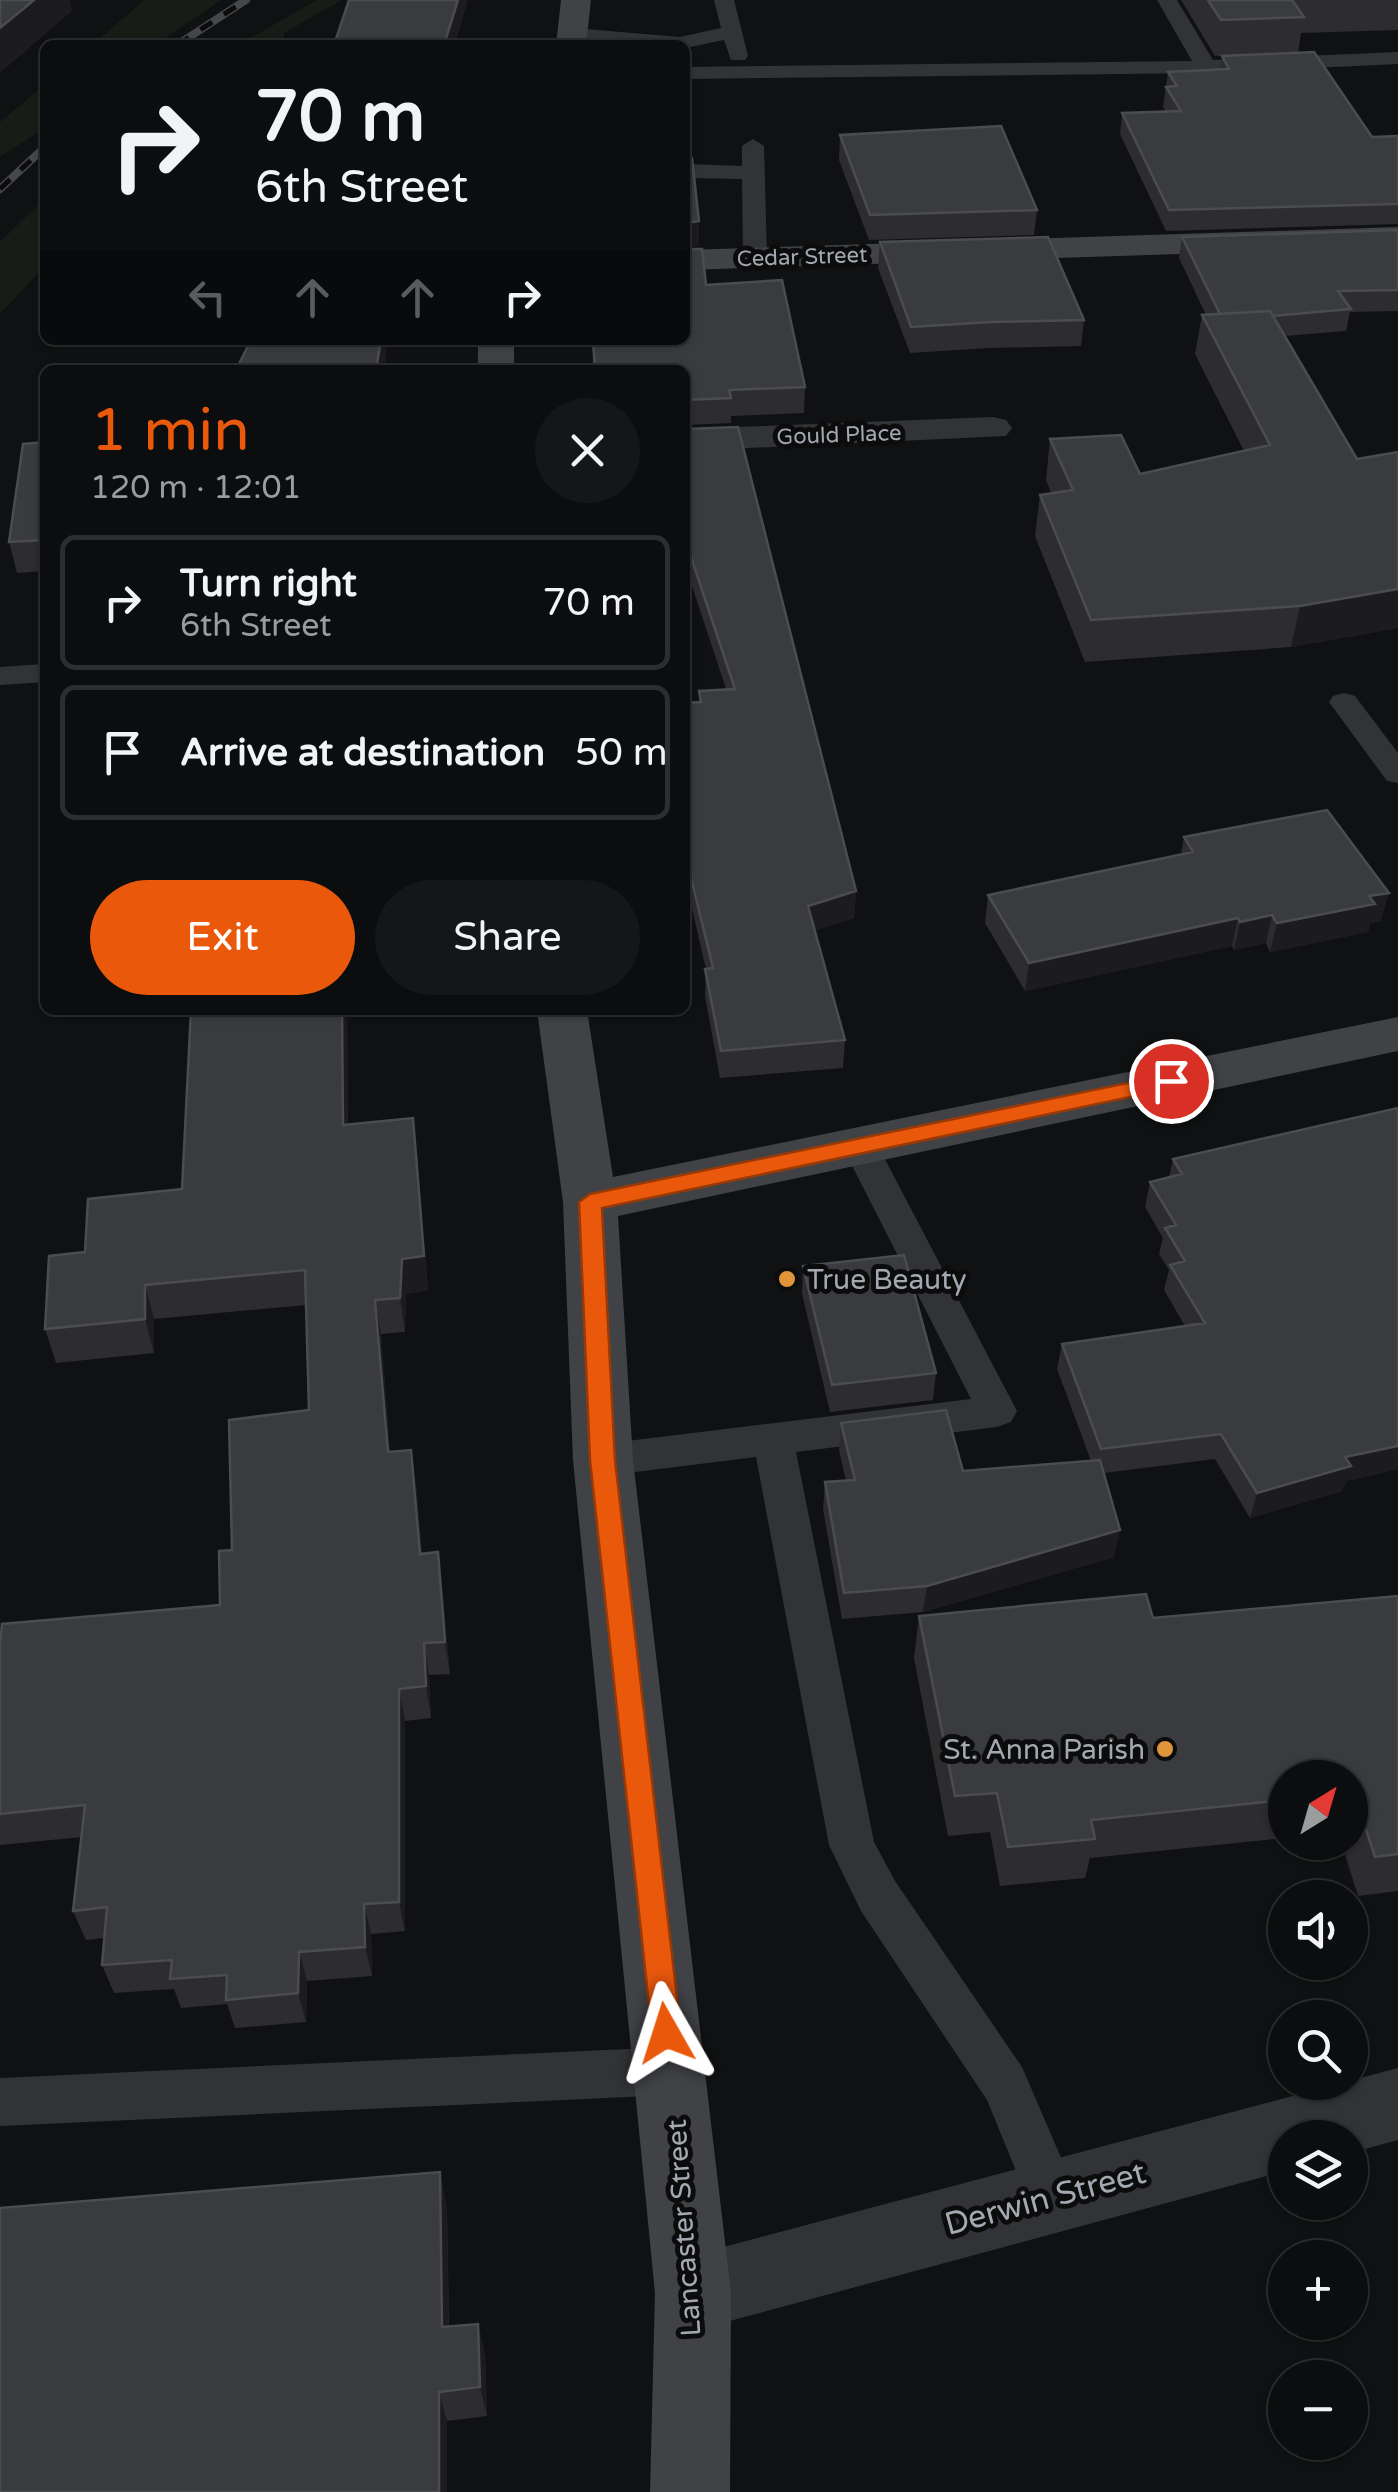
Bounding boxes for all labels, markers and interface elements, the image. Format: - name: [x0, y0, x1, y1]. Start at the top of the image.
- text: 70 m: [255, 76, 425, 160]
- icon: right: [90, 80, 220, 210]
- text: 6th Street: [255, 161, 468, 215]
- street label: Cedar Street: [736, 242, 868, 272]
- icon: left: [180, 270, 235, 325]
- icon: ahead: [285, 270, 340, 325]
- icon: ahead: [390, 270, 445, 325]
- icon: right: [495, 270, 550, 325]
- text: 1 min: [90, 395, 250, 467]
- button: close: [535, 398, 640, 503]
- street label: Gould Place: [776, 420, 902, 450]
- text: 120 m · 12:01: [90, 469, 302, 507]
- text: Turn right: [180, 561, 357, 607]
- icon: right: [95, 575, 150, 630]
- text: 70 m: [543, 580, 635, 626]
- text: 6th Street: [180, 607, 332, 645]
- icon: arrive: [95, 725, 150, 780]
- text: Arrive at destination: [180, 730, 545, 776]
- text: 50 m: [575, 730, 668, 776]
- button: Exit: [90, 880, 355, 995]
- button: Share: [375, 880, 640, 995]
- pin: [1129, 1039, 1214, 1124]
- icon: arrive: [1144, 1054, 1199, 1109]
- place label: True Beauty: [807, 1263, 967, 1297]
- marker: True Beauty: [776, 1268, 798, 1290]
- place label: St. Anna Parish: [943, 1733, 1145, 1767]
- marker: St. Anna Parish: [1154, 1738, 1176, 1760]
- north arrow: [1268, 1760, 1368, 1860]
- map controls: [1268, 1760, 1368, 2460]
- button: sound: [1268, 1880, 1368, 1980]
- position arrow: [614, 1981, 718, 2085]
- button: search: [1268, 2000, 1368, 2100]
- street label: Lancaster Street: [659, 2118, 709, 2337]
- button: layers: [1268, 2120, 1368, 2220]
- street label: Derwin Street: [941, 2154, 1150, 2244]
- button: +: [1268, 2240, 1368, 2340]
- button: −: [1268, 2360, 1368, 2460]

